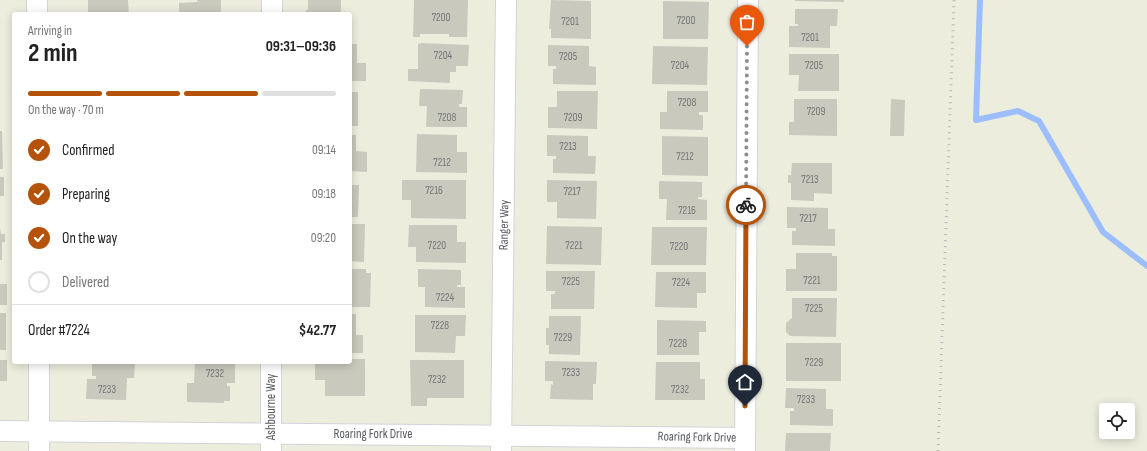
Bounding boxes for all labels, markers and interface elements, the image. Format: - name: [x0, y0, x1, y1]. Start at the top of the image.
- pin: [730, 5, 764, 46]
- house number: 7200: [432, 11, 450, 24]
- icon: bag: [736, 11, 758, 33]
- house number: 7200: [677, 14, 695, 27]
- house number: 7201: [561, 15, 579, 28]
- text: Arriving in: [28, 23, 72, 39]
- house number: 7201: [801, 31, 819, 44]
- text: 09:31–09:36: [266, 37, 336, 56]
- text: 2 min: [28, 38, 78, 69]
- house number: 7204: [434, 49, 453, 62]
- house number: 7205: [559, 50, 577, 63]
- house number: 7204: [671, 59, 690, 72]
- house number: 7205: [805, 59, 823, 72]
- house number: 7208: [678, 96, 696, 109]
- text: On the way · 70 m: [28, 102, 104, 118]
- house number: 7209: [807, 105, 825, 118]
- house number: 7208: [438, 111, 456, 124]
- house number: 7209: [564, 111, 582, 124]
- icon: check: [28, 139, 50, 161]
- house number: 7213: [559, 140, 577, 153]
- text: Confirmed: [62, 141, 115, 160]
- text: 09:14: [312, 142, 336, 158]
- house number: 7212: [676, 150, 694, 163]
- house number: 7212: [433, 156, 451, 169]
- house number: 7213: [801, 173, 819, 186]
- icon: check: [28, 183, 50, 205]
- house number: 7216: [425, 184, 443, 197]
- text: Preparing: [62, 185, 110, 204]
- house number: 7217: [563, 185, 581, 198]
- courier: [726, 185, 766, 225]
- text: 09:18: [312, 186, 336, 202]
- icon: bike: [735, 194, 757, 216]
- street label: Ranger Way: [496, 200, 512, 250]
- house number: 7216: [678, 204, 696, 217]
- house number: 7217: [799, 212, 817, 225]
- icon: check: [28, 227, 50, 249]
- text: On the way: [62, 229, 117, 248]
- text: 09:20: [311, 230, 336, 246]
- house number: 7220: [428, 239, 446, 252]
- house number: 7221: [565, 239, 583, 252]
- house number: 7220: [670, 240, 688, 253]
- text: Delivered: [62, 273, 109, 292]
- house number: 7221: [803, 274, 821, 287]
- house number: 7225: [562, 275, 580, 288]
- house number: 7224: [672, 276, 690, 289]
- house number: 7224: [436, 291, 454, 304]
- house number: 7225: [805, 302, 823, 315]
- house number: 7228: [431, 319, 449, 332]
- text: Order #7224: [28, 321, 90, 340]
- text: $42.77: [299, 321, 336, 340]
- house number: 7229: [554, 331, 572, 344]
- house number: 7228: [669, 337, 687, 350]
- house number: 7229: [805, 356, 823, 369]
- pin: [728, 365, 762, 406]
- house number: 7233: [562, 366, 580, 379]
- house number: 7232: [206, 367, 225, 380]
- icon: home: [734, 371, 756, 393]
- house number: 7232: [428, 373, 447, 386]
- street label: Ashbourne Way: [263, 374, 279, 441]
- house number: 7233: [98, 383, 116, 396]
- house number: 7232: [671, 383, 690, 396]
- house number: 7233: [797, 393, 815, 406]
- map controls: [1099, 403, 1135, 439]
- button: locate: [1099, 403, 1135, 439]
- street label: Roaring Fork Drive: [334, 426, 412, 442]
- street label: Roaring Fork Drive: [657, 428, 737, 446]

